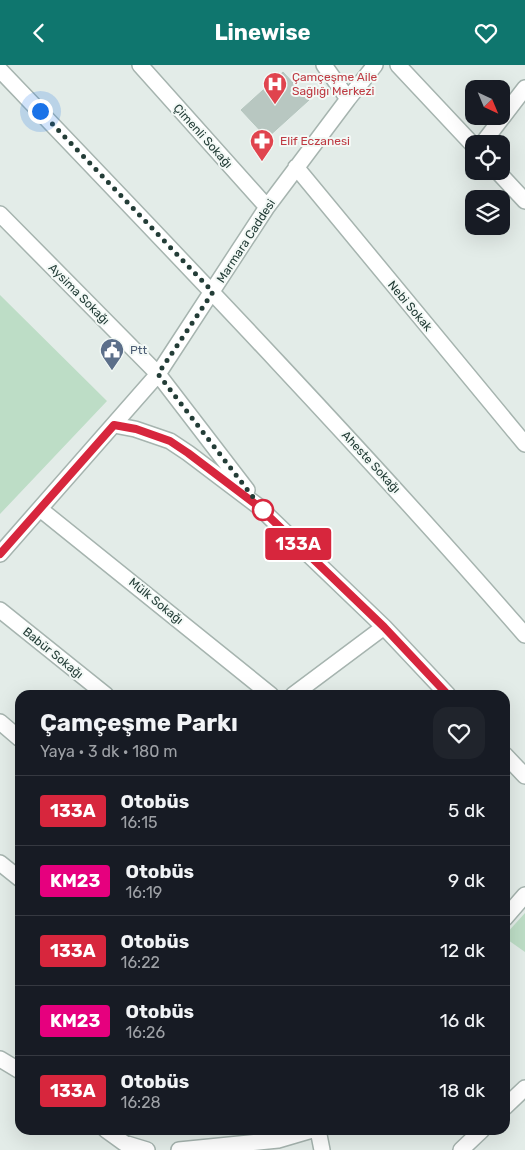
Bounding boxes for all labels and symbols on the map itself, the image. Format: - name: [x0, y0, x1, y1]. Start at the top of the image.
- place label: Çamçeşme Aile Sağlığı Merkezi: [292, 70, 378, 98]
- hospital icon: Çamçeşme Aile Sağlığı Merkezi: [262, 71, 288, 105]
- north arrow: [465, 80, 510, 125]
- your location: [28, 99, 53, 124]
- street label: Çimenli Sokağı: [171, 101, 236, 171]
- pharmacy icon: Elif Eczanesi: [249, 128, 275, 162]
- place label: Elif Eczanesi: [280, 134, 350, 148]
- street label: Marmara Caddesi: [214, 197, 278, 285]
- street label: Aysima Sokağı: [46, 261, 112, 327]
- street label: Nebi Sokak: [385, 278, 436, 335]
- public building icon: Ptt: [99, 337, 125, 371]
- place label: Ptt: [130, 343, 147, 357]
- street label: Aheste Sokağı: [339, 428, 403, 496]
- unlabelled marker: [252, 499, 274, 521]
- line badge: 133A: [263, 528, 333, 560]
- street label: Mülk Sokağı: [126, 575, 186, 627]
- street label: Babür Sokağı: [20, 624, 86, 682]

